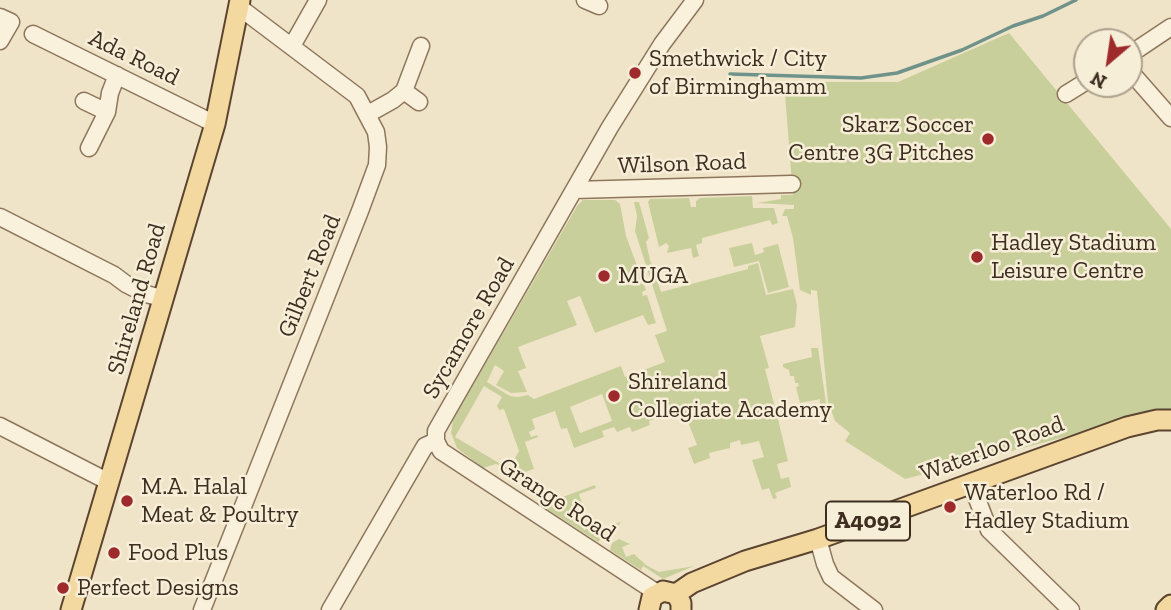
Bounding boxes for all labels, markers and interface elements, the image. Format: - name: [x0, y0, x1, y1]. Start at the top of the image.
- street label: Ada Road: [84, 24, 184, 92]
- north arrow: [1073, 28, 1143, 98]
- place label: Smethwick / City of Birminghamm: [649, 45, 827, 101]
- marker: Smethwick / City of Birminghamm: [627, 65, 643, 81]
- text: N: [1087, 66, 1110, 94]
- place label: Skarz Soccer Centre 3G Pitches: [788, 111, 974, 167]
- marker: Skarz Soccer Centre 3G Pitches: [980, 131, 996, 147]
- street label: Wilson Road: [617, 147, 747, 181]
- street label: Gilbert Road: [272, 210, 348, 342]
- street label: Shireland Road: [102, 220, 172, 378]
- place label: Hadley Stadium Leisure Centre: [991, 229, 1156, 285]
- marker: Hadley Stadium Leisure Centre: [969, 249, 985, 265]
- street label: Sycamore Road: [417, 252, 521, 404]
- place label: MUGA: [618, 262, 688, 290]
- marker: MUGA: [596, 268, 612, 284]
- place label: Shireland Collegiate Academy: [628, 368, 832, 424]
- marker: Shireland Collegiate Academy: [606, 388, 622, 404]
- street label: Waterloo Road: [916, 410, 1068, 488]
- street label: Grange Road: [493, 452, 621, 548]
- place label: M.A. Halal Meat & Poultry: [141, 473, 298, 529]
- place label: Waterloo Rd / Hadley Stadium: [964, 479, 1129, 535]
- marker: M.A. Halal Meat & Poultry: [119, 493, 135, 509]
- marker: Waterloo Rd / Hadley Stadium: [942, 499, 958, 515]
- road number: A4092: [826, 502, 910, 540]
- place label: Food Plus: [128, 539, 228, 567]
- marker: Food Plus: [106, 545, 122, 561]
- place label: Perfect Designs: [77, 574, 239, 602]
- marker: Perfect Designs: [55, 580, 71, 596]

